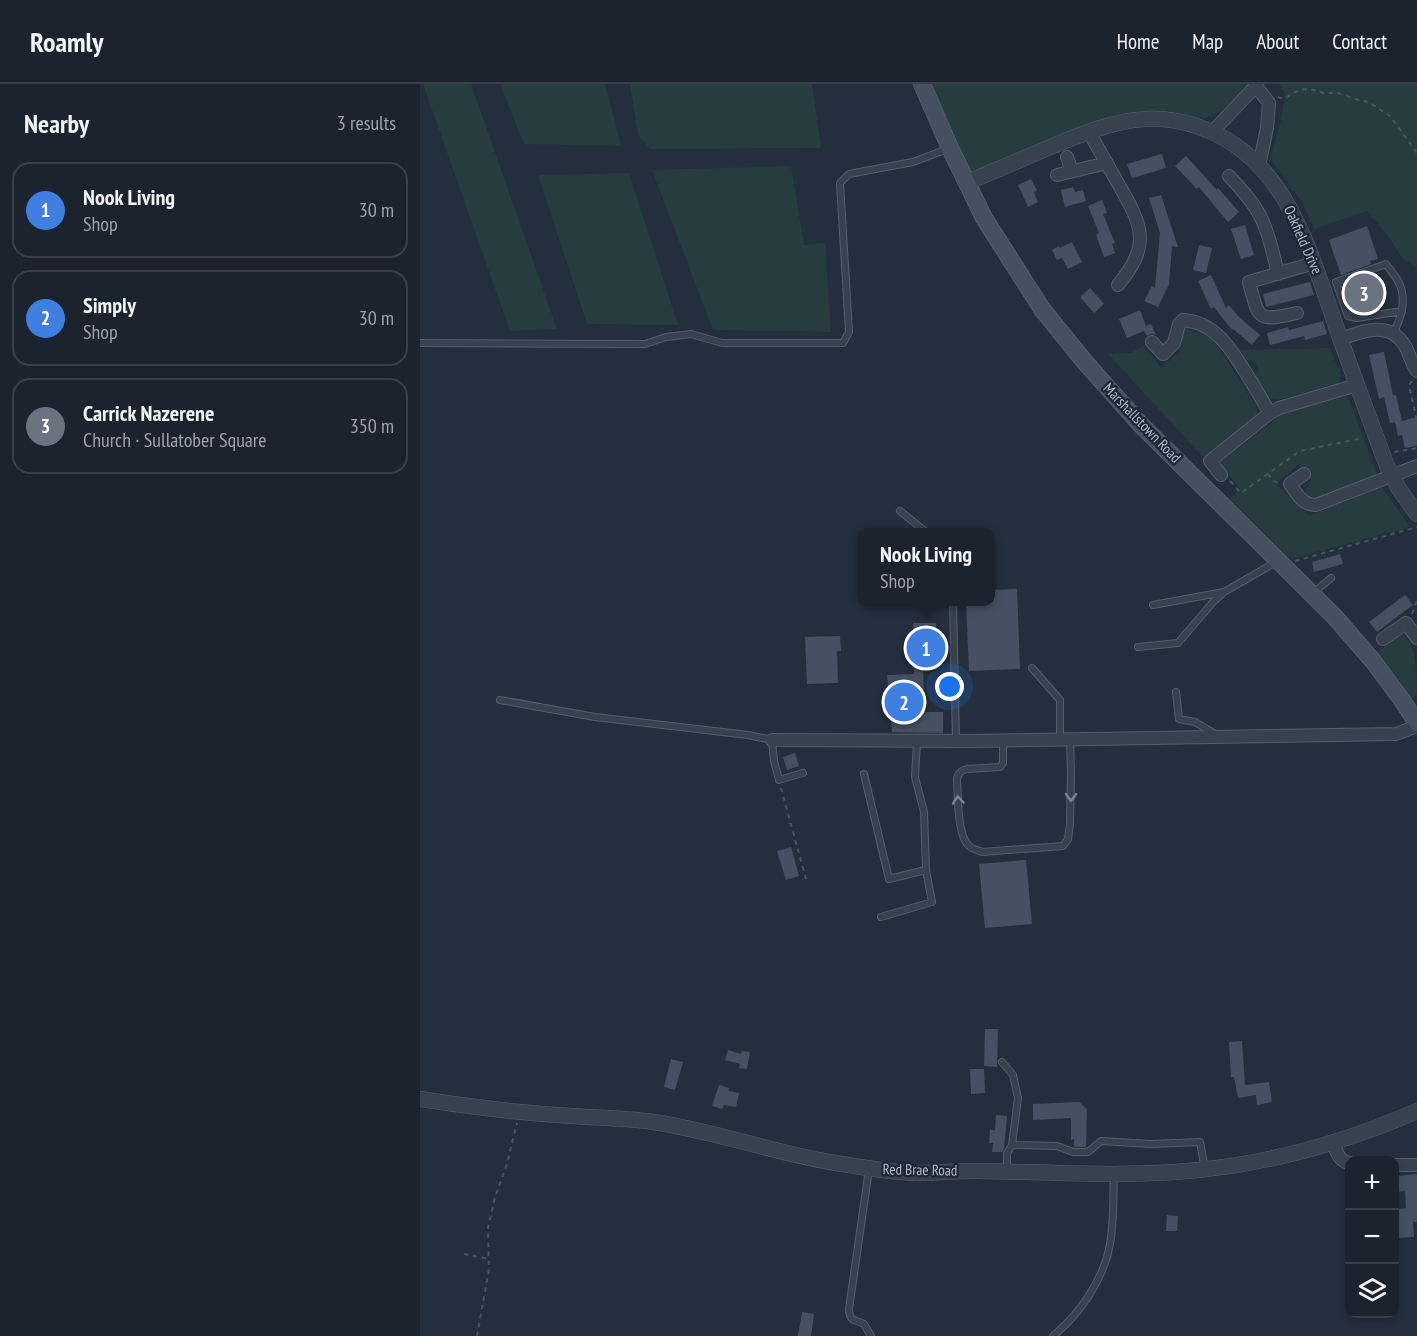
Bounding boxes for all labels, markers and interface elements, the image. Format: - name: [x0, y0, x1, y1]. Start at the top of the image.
- text: Roamly: [30, 23, 104, 60]
- text: Home: [1117, 28, 1159, 55]
- text: Map: [1192, 28, 1223, 55]
- text: About: [1256, 28, 1299, 55]
- text: Contact: [1332, 28, 1387, 55]
- text: Nearby: [24, 107, 89, 140]
- text: 3 results: [337, 110, 396, 136]
- text: Nook Living: [83, 183, 175, 211]
- text: 1: [41, 197, 50, 223]
- text: 30 m: [359, 197, 394, 223]
- street label: Oakfield Drive: [1280, 202, 1327, 277]
- text: Shop: [83, 211, 118, 237]
- pin: 3: [1344, 270, 1384, 316]
- text: Simply: [83, 291, 136, 319]
- text: 2: [41, 305, 50, 331]
- text: 30 m: [359, 305, 394, 331]
- text: Shop: [83, 319, 118, 345]
- street label: Marshallstown Road: [1099, 379, 1185, 467]
- text: Carrick Nazerene: [83, 399, 214, 427]
- text: 3: [41, 413, 50, 439]
- text: 350 m: [350, 413, 394, 439]
- text: Church · Sullatober Square: [83, 427, 267, 453]
- popup: [857, 528, 995, 606]
- text: Nook Living: [880, 540, 972, 568]
- text: Shop: [880, 568, 915, 594]
- pin: 1: [906, 626, 946, 670]
- your location: [935, 672, 964, 701]
- pin: 2: [884, 680, 924, 724]
- one-way arrow: [1065, 793, 1077, 802]
- one-way arrow: [952, 795, 965, 804]
- map controls: [1345, 1156, 1399, 1318]
- button: +: [1345, 1156, 1399, 1210]
- street label: Red Brae Road: [883, 1159, 957, 1180]
- button: −: [1345, 1210, 1399, 1264]
- button: layers: [1345, 1264, 1399, 1318]

